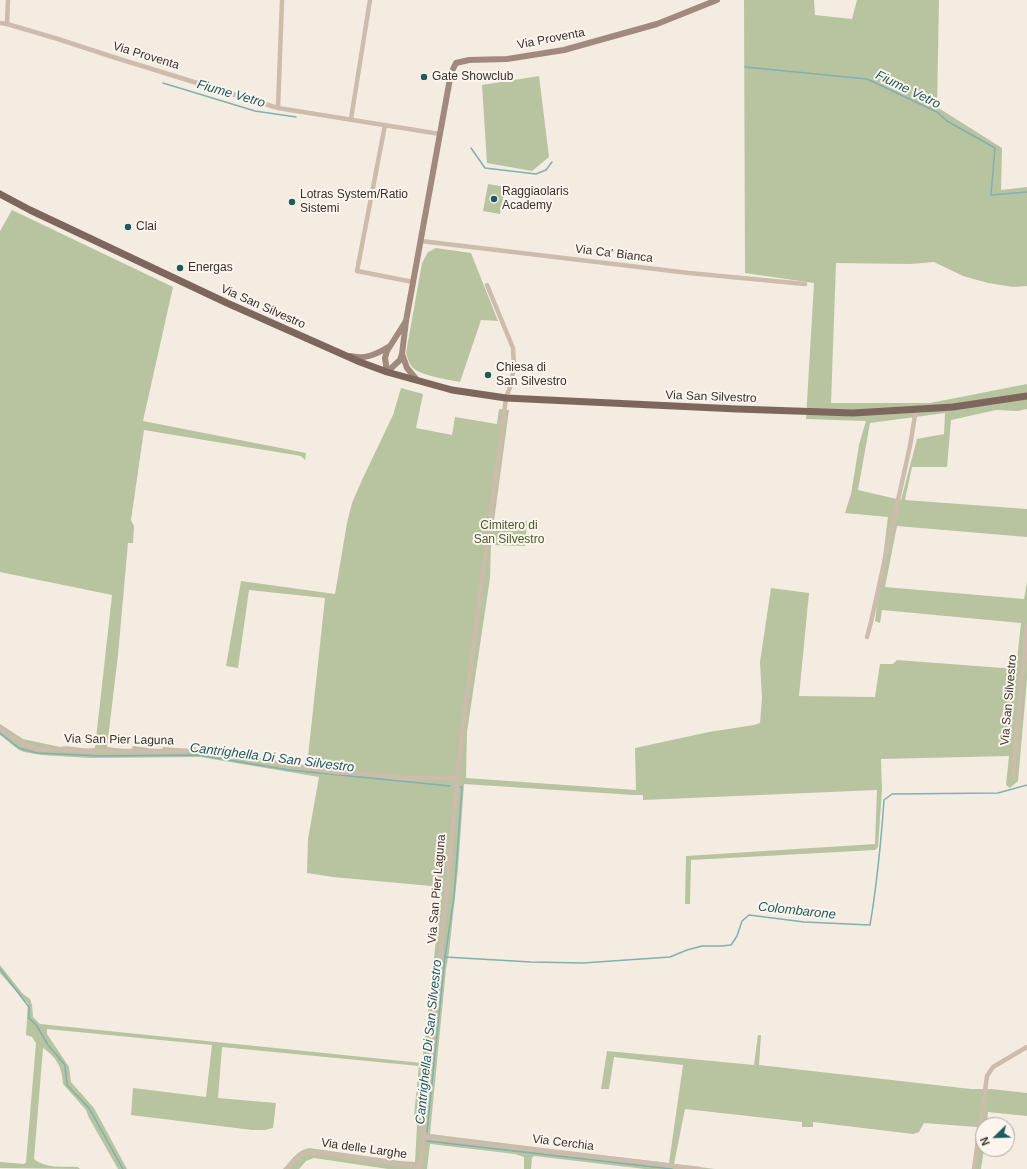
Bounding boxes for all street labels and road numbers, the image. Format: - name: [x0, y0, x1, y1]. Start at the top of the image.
- street label: Via Proventa: [516, 25, 586, 53]
- street label: Via Proventa: [111, 39, 181, 73]
- street label: Via Ca' Bianca: [574, 242, 654, 266]
- street label: Via San Silvestro: [218, 282, 308, 332]
- street label: Via San Silvestro: [665, 388, 757, 406]
- street label: Via San Silvestro: [998, 654, 1020, 746]
- street label: Via San Pier Laguna: [64, 732, 174, 748]
- street label: Via San Pier Laguna: [425, 834, 449, 944]
- street label: Via Cerchia: [531, 1132, 595, 1154]
- street label: Via delle Larghe: [320, 1136, 408, 1162]

